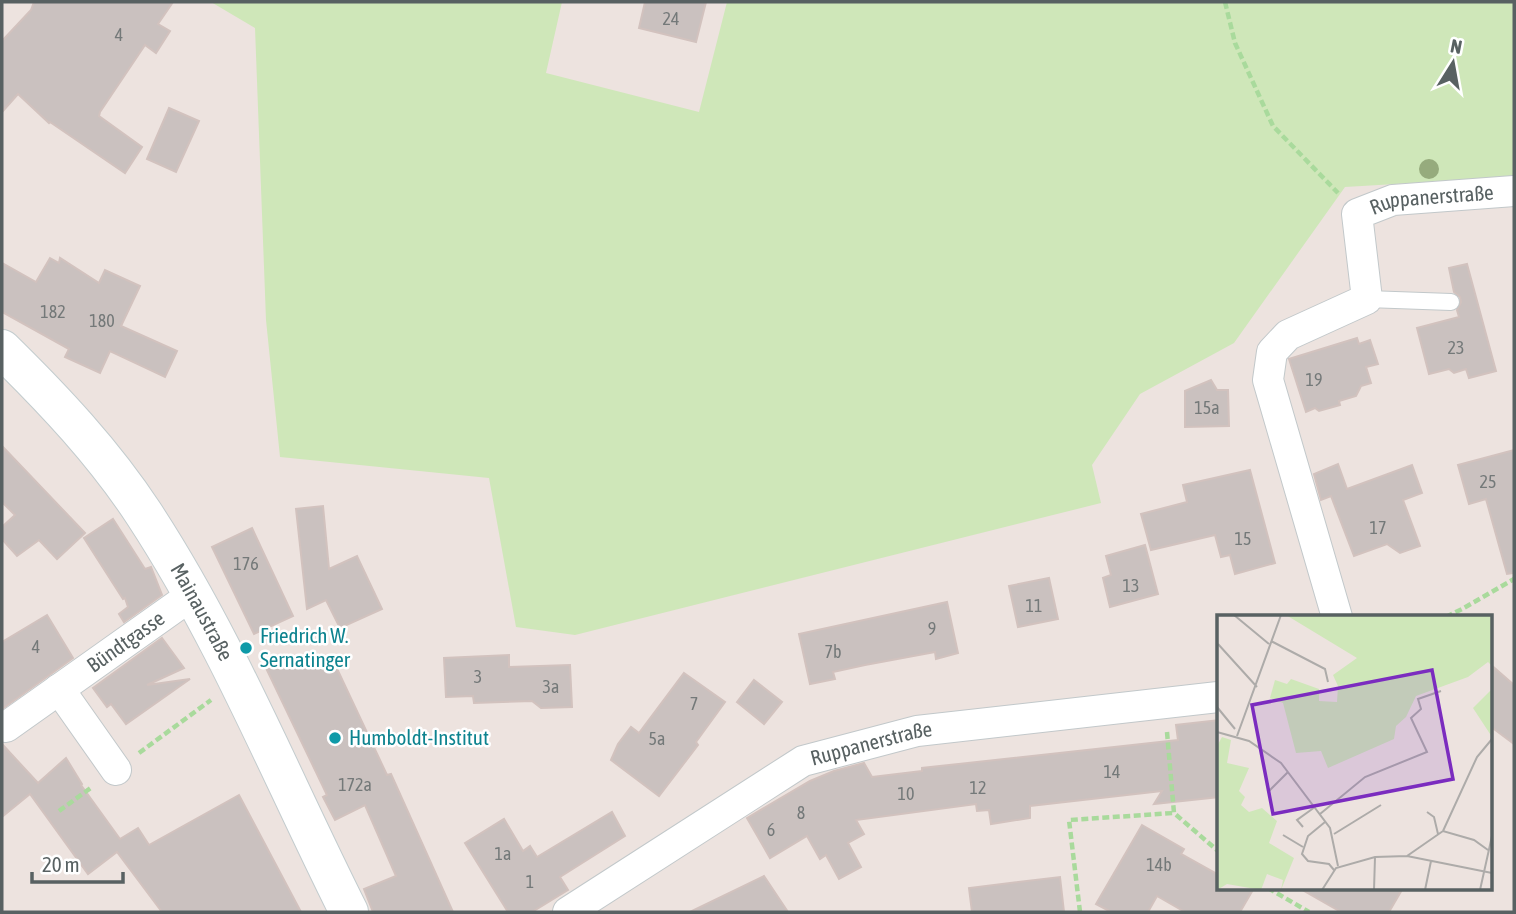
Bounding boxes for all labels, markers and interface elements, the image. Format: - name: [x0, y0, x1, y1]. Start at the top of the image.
- house number: 24: [663, 8, 679, 29]
- house number: 4: [115, 24, 123, 45]
- north arrow: [1418, 28, 1488, 98]
- text: N: [1449, 34, 1464, 58]
- street label: Ruppanerstraße: [1366, 180, 1494, 219]
- house number: 182: [40, 301, 66, 322]
- house number: 180: [89, 310, 115, 331]
- house number: 23: [1448, 337, 1464, 358]
- house number: 19: [1306, 369, 1322, 390]
- house number: 15a: [1194, 397, 1220, 418]
- house number: 25: [1480, 471, 1496, 492]
- house number: 17: [1370, 517, 1386, 538]
- house number: 15: [1235, 528, 1251, 549]
- house number: 176: [233, 553, 259, 574]
- street label: Mainaustraße: [166, 559, 239, 664]
- house number: 13: [1123, 575, 1139, 596]
- house number: 11: [1026, 595, 1042, 616]
- street label: Bündtgasse: [82, 606, 169, 677]
- inset map: [1217, 615, 1492, 890]
- house number: 9: [928, 618, 936, 639]
- place label: Friedrich W. Sernatinger: [260, 623, 351, 671]
- house number: 4: [32, 636, 40, 657]
- marker: Friedrich W. Sernatinger: [238, 640, 254, 656]
- house number: 7b: [825, 641, 842, 662]
- house number: 3: [474, 666, 482, 687]
- house number: 3a: [543, 676, 559, 697]
- house number: 7: [690, 693, 698, 714]
- street label: Ruppanerstraße: [808, 716, 933, 770]
- place label: Humboldt-Institut: [349, 725, 489, 749]
- house number: 5a: [649, 728, 665, 749]
- marker: Humboldt-Institut: [327, 730, 343, 746]
- house number: 14: [1104, 761, 1120, 782]
- house number: 172a: [338, 774, 372, 795]
- house number: 12: [970, 777, 986, 798]
- house number: 10: [898, 783, 914, 804]
- house number: 8: [797, 802, 805, 823]
- house number: 6: [767, 819, 775, 840]
- scale bar: [32, 841, 122, 885]
- house number: 1a: [495, 843, 511, 864]
- text: 20 m: [42, 852, 80, 876]
- house number: 14b: [1146, 854, 1172, 875]
- house number: 1: [526, 871, 534, 892]

